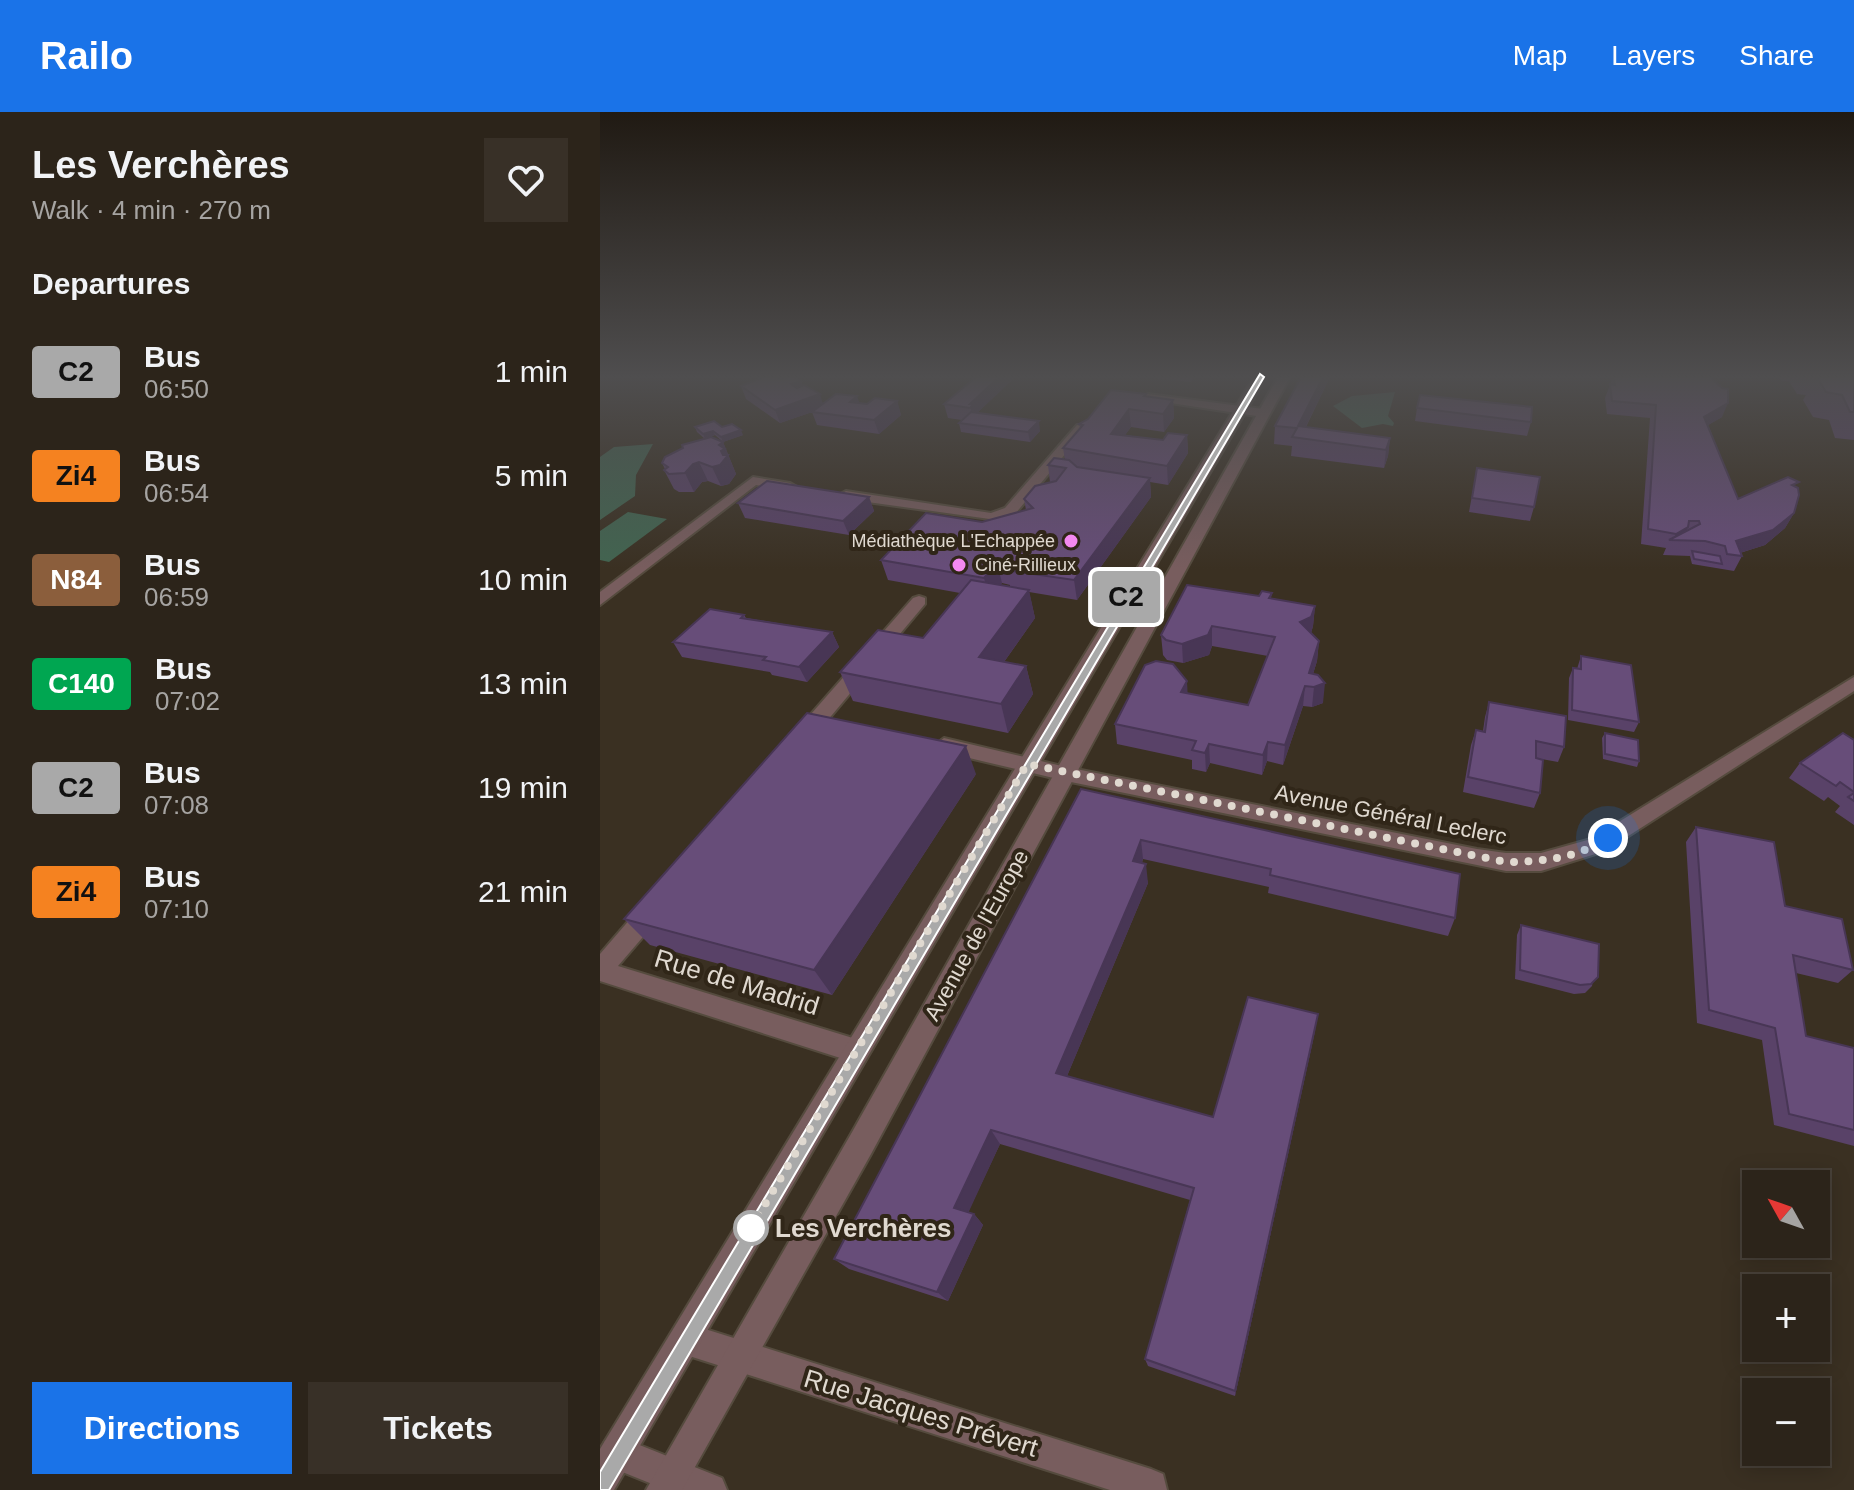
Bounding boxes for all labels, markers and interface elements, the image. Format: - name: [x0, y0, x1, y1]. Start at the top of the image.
- text: Railo: [40, 35, 133, 77]
- text: Map: [1513, 40, 1567, 71]
- text: Layers: [1611, 40, 1695, 71]
- text: Share: [1739, 40, 1814, 71]
- button: heart: [484, 138, 568, 222]
- text: Les Verchères: [32, 144, 290, 186]
- text: Walk · 4 min · 270 m: [32, 195, 271, 225]
- text: Departures: [32, 267, 190, 300]
- text: Bus: [144, 340, 201, 373]
- text: 1 min: [495, 355, 568, 388]
- text: C2: [58, 356, 94, 387]
- text: 06:50: [144, 374, 209, 404]
- text: Bus: [144, 444, 201, 477]
- text: 5 min: [495, 459, 568, 492]
- text: Zi4: [56, 460, 96, 491]
- text: 06:54: [144, 478, 209, 508]
- place label: Médiathèque L'Echappée: [851, 531, 1055, 551]
- marker: Médiathèque L'Echappée: [1062, 532, 1080, 550]
- text: Bus: [144, 548, 201, 581]
- place label: Ciné-Rillieux: [975, 555, 1076, 575]
- marker: Ciné-Rillieux: [950, 556, 968, 574]
- text: 10 min: [478, 563, 568, 596]
- text: N84: [50, 564, 102, 595]
- line badge: C2: [1090, 571, 1162, 623]
- text: C2: [1108, 581, 1144, 612]
- text: 06:59: [144, 582, 209, 612]
- text: Bus: [155, 652, 212, 685]
- text: 13 min: [478, 667, 568, 700]
- text: C140: [48, 668, 115, 699]
- text: 07:02: [155, 686, 220, 716]
- text: Bus: [144, 756, 201, 789]
- text: 19 min: [478, 771, 568, 804]
- text: C2: [58, 772, 94, 803]
- street label: Avenue Général Leclerc: [1273, 780, 1509, 849]
- text: 07:08: [144, 790, 209, 820]
- your location: [1588, 818, 1628, 858]
- street label: Avenue de l'Europe: [919, 846, 1034, 1025]
- text: Bus: [144, 860, 201, 893]
- text: 21 min: [478, 875, 568, 908]
- text: Zi4: [56, 876, 96, 907]
- text: 07:10: [144, 894, 209, 924]
- street label: Rue de Madrid: [651, 943, 823, 1021]
- north arrow: [1742, 1170, 1830, 1258]
- map controls: [1742, 1170, 1830, 1466]
- marker: Les Verchères: [734, 1211, 768, 1245]
- place label: Les Verchères: [775, 1213, 951, 1243]
- button: +: [1742, 1274, 1830, 1362]
- street label: Rue Jacques Prévert: [801, 1363, 1042, 1463]
- button: −: [1742, 1378, 1830, 1466]
- button: Directions: [32, 1382, 292, 1474]
- button: Tickets: [308, 1382, 568, 1474]

